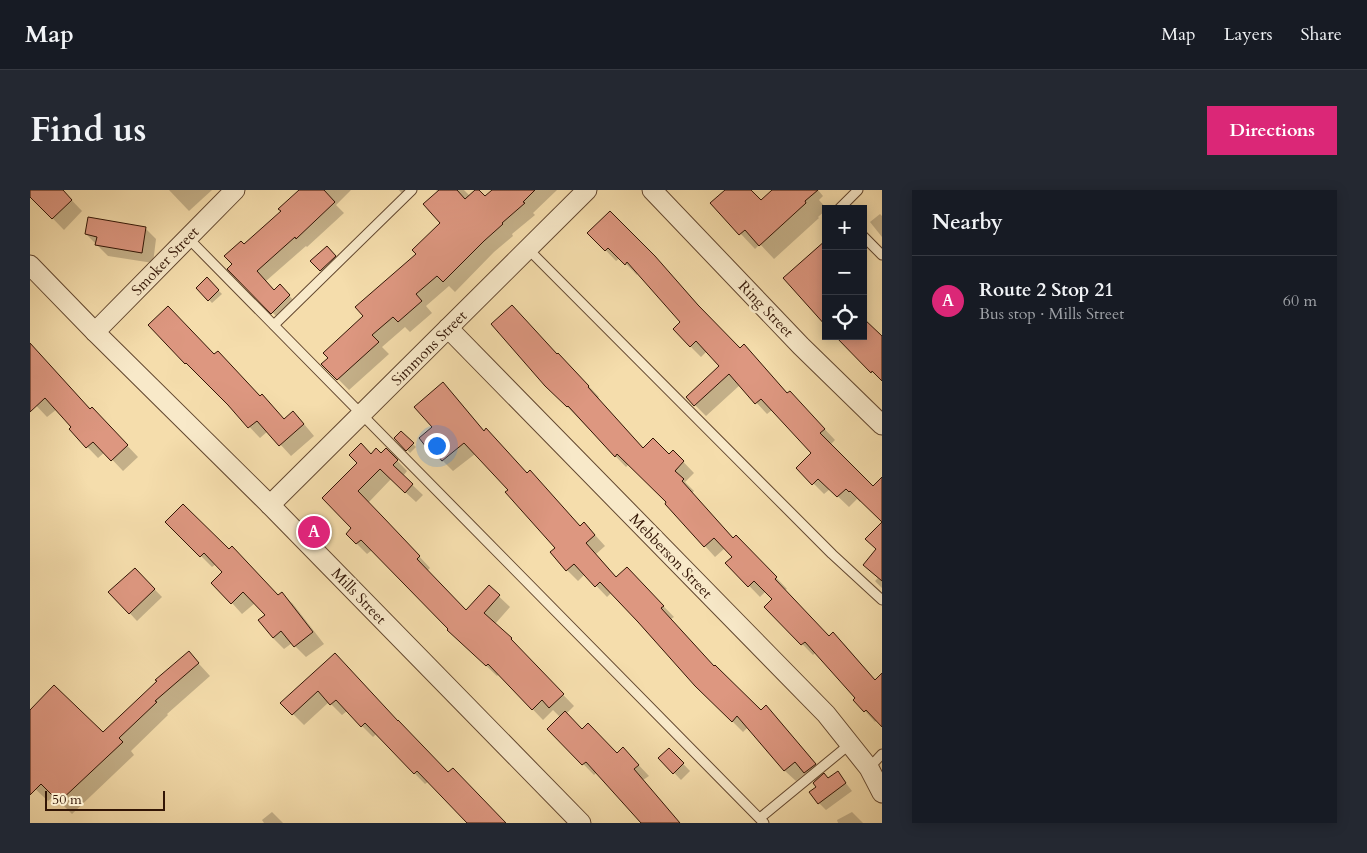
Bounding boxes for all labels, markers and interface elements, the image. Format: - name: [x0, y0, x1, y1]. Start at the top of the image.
- text: Map: [25, 18, 74, 51]
- text: Map: [1161, 22, 1196, 47]
- text: Layers: [1224, 22, 1273, 47]
- text: Share: [1301, 22, 1342, 47]
- text: Find us: [30, 106, 146, 154]
- button: Directions: [1207, 106, 1337, 155]
- map controls: [822, 205, 867, 340]
- button: +: [822, 205, 867, 250]
- text: Nearby: [932, 208, 1003, 237]
- street label: Smoker Street: [127, 222, 203, 300]
- button: −: [822, 250, 867, 295]
- street label: Ring Street: [734, 276, 798, 342]
- text: Route 2 Stop 21: [979, 277, 1114, 303]
- text: A: [942, 290, 954, 312]
- text: 60 m: [1283, 290, 1317, 312]
- button: locate: [822, 295, 867, 340]
- text: Bus stop · Mills Street: [979, 303, 1124, 325]
- street label: Simmons Street: [387, 306, 471, 390]
- your location: [424, 433, 450, 459]
- street label: Mebberson Street: [625, 509, 717, 603]
- pin: A: [298, 513, 330, 551]
- street label: Mills Street: [327, 563, 391, 629]
- scale bar: [45, 788, 165, 811]
- text: 50 m: [52, 790, 82, 809]

